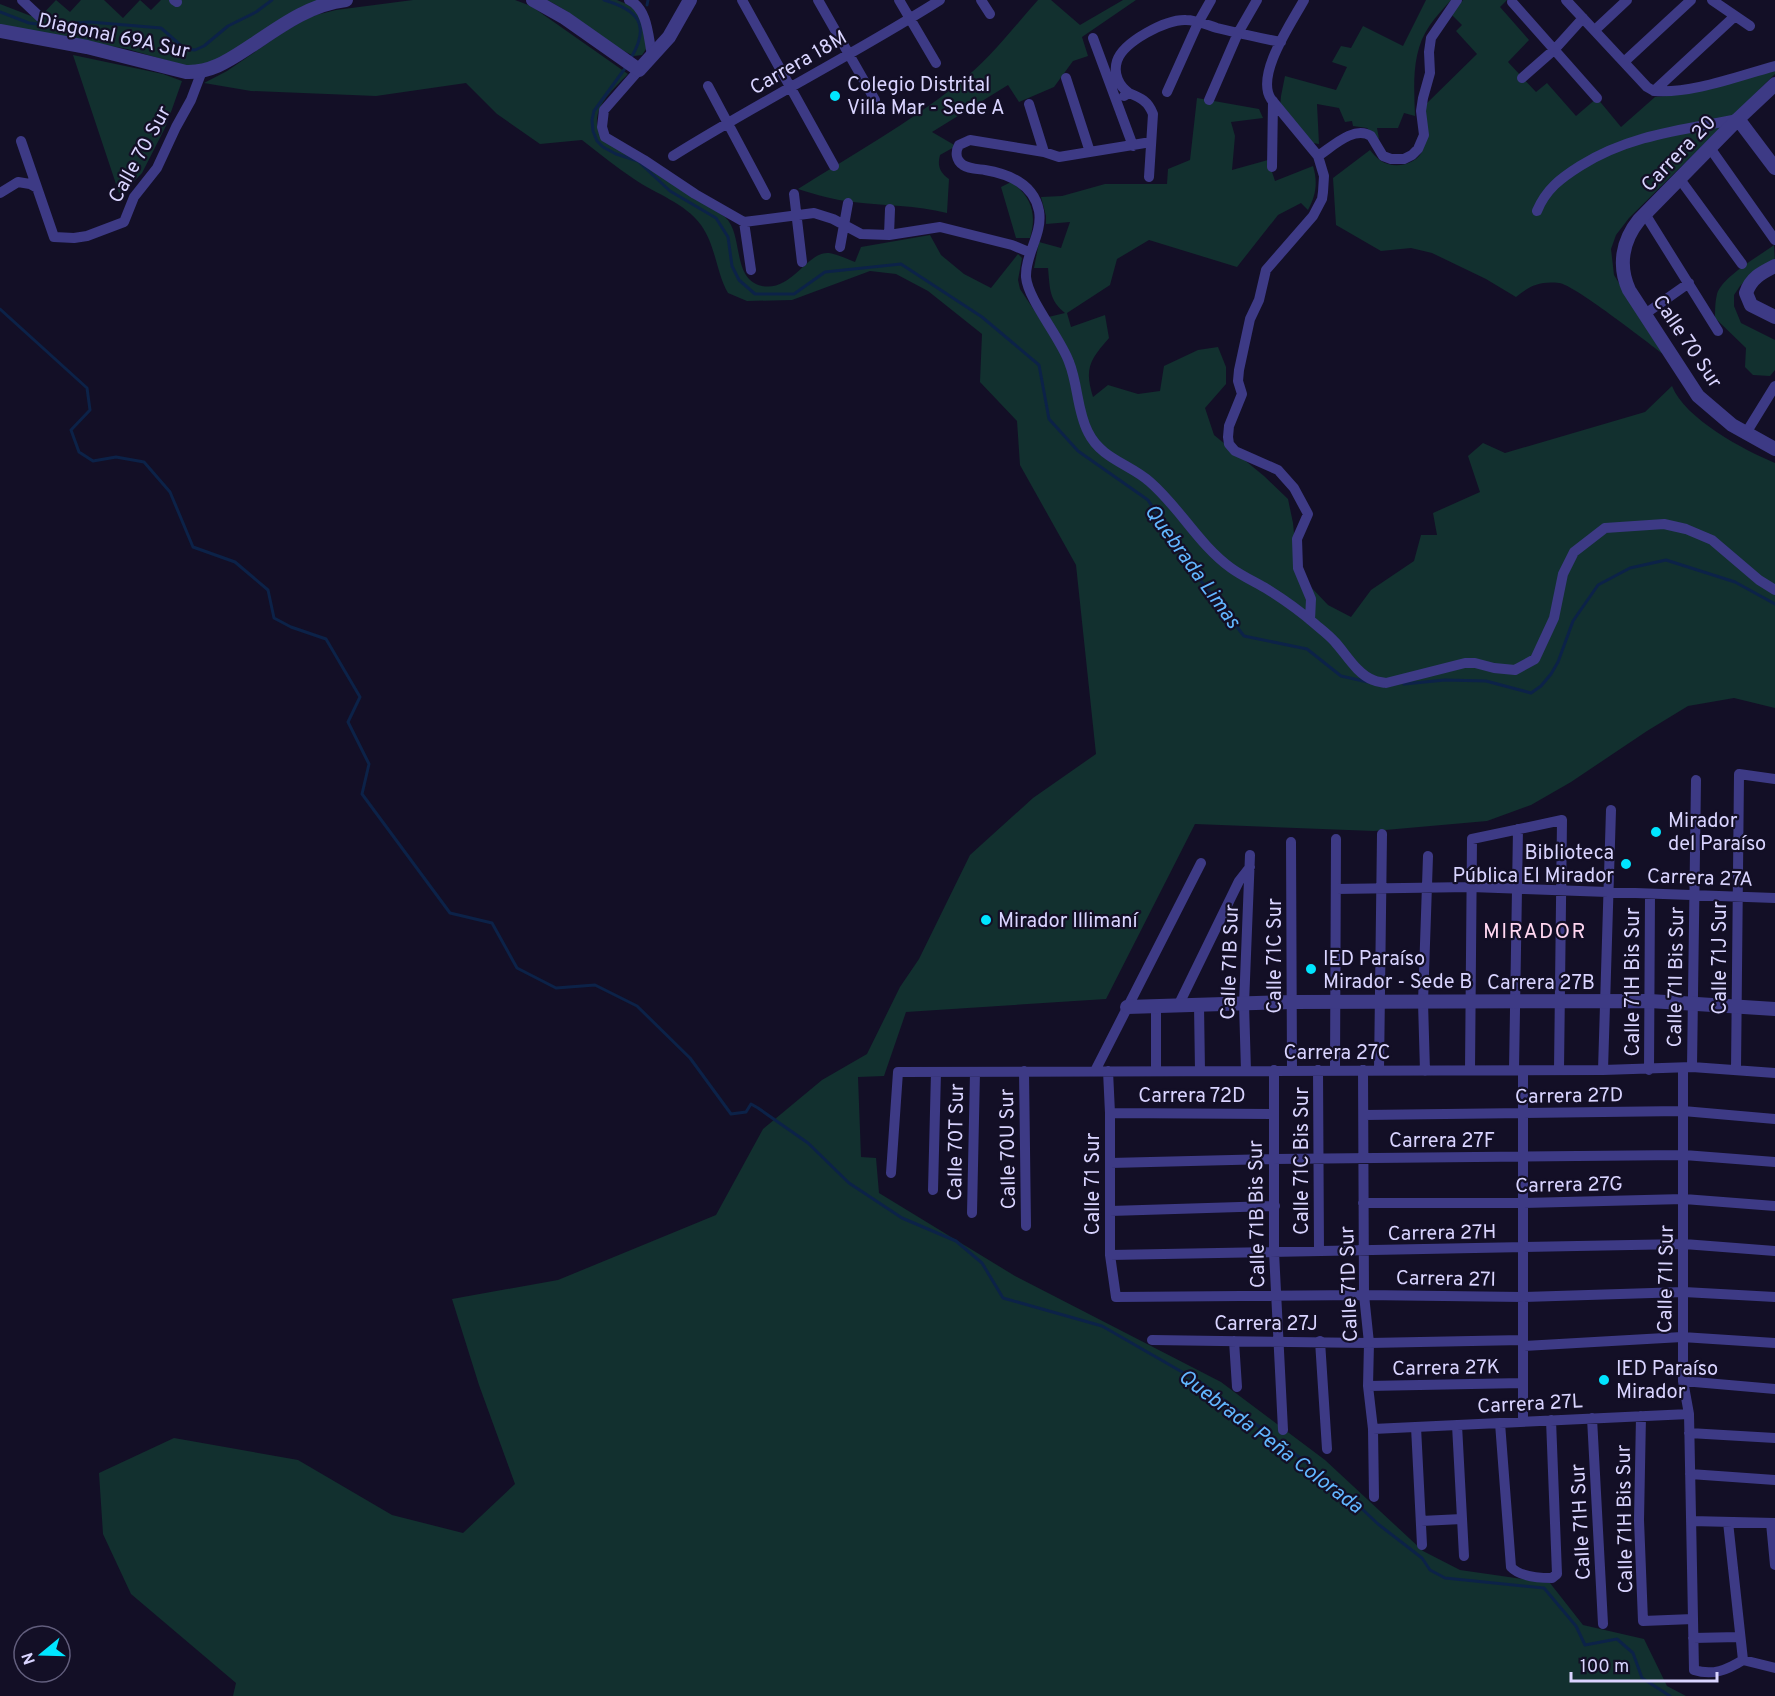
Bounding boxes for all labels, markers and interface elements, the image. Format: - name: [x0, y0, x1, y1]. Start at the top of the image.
- street label: Diagonal 69A Sur: [35, 8, 192, 66]
- street label: Carrera 18M: [746, 25, 852, 102]
- place label: Colegio Distrital Villa Mar - Sede A: [847, 73, 1004, 122]
- marker: Colegio Distrital Villa Mar - Sede A: [828, 89, 842, 103]
- street label: Calle 70 Sur: [103, 102, 178, 208]
- street label: Carrera 20: [1636, 110, 1723, 198]
- street label: Calle 70 Sur: [1646, 290, 1727, 394]
- water label: Quebrada Limas: [1138, 499, 1246, 635]
- place label: Mirador del Paraíso: [1668, 809, 1766, 858]
- marker: Mirador del Paraíso: [1649, 825, 1663, 839]
- place label: Biblioteca Pública El Mirador: [1453, 841, 1614, 890]
- marker: Biblioteca Pública El Mirador: [1619, 857, 1633, 871]
- street label: Carrera 27A: [1647, 864, 1753, 894]
- street label: Calle 71C Sur: [1263, 898, 1289, 1014]
- street label: Calle 71J Sur: [1708, 901, 1734, 1015]
- street label: Calle 71B Sur: [1216, 904, 1246, 1020]
- street label: Calle 71I Bis Sur: [1663, 906, 1691, 1048]
- street label: Calle 71H Bis Sur: [1621, 907, 1647, 1056]
- place label: Mirador Illimaní: [998, 909, 1139, 935]
- marker: Mirador Illimaní: [979, 913, 993, 927]
- district label: MIRADOR: [1483, 919, 1587, 946]
- place label: IED Paraíso Mirador - Sede B: [1323, 947, 1472, 996]
- marker: IED Paraíso Mirador - Sede B: [1304, 962, 1318, 976]
- street label: Carrera 27B: [1487, 971, 1595, 997]
- street label: Carrera 27C: [1284, 1041, 1390, 1067]
- street label: Calle 70T Sur: [943, 1083, 971, 1201]
- street label: Carrera 27D: [1515, 1083, 1623, 1111]
- street label: Carrera 72D: [1138, 1084, 1246, 1110]
- street label: Calle 71C Bis Sur: [1290, 1087, 1316, 1235]
- street label: Calle 70U Sur: [995, 1088, 1023, 1210]
- street label: Carrera 27F: [1389, 1129, 1495, 1155]
- street label: Calle 71 Sur: [1081, 1132, 1107, 1235]
- street label: Calle 71B Bis Sur: [1244, 1140, 1272, 1288]
- street label: Carrera 27G: [1515, 1172, 1623, 1200]
- street label: Carrera 27H: [1387, 1220, 1497, 1248]
- street label: Calle 71I Sur: [1653, 1224, 1681, 1333]
- street label: Calle 71D Sur: [1335, 1225, 1365, 1342]
- street label: Carrera 27I: [1396, 1266, 1496, 1294]
- street label: Carrera 27J: [1214, 1312, 1318, 1338]
- street label: Carrera 27K: [1392, 1355, 1500, 1383]
- place label: IED Paraíso Mirador: [1616, 1357, 1718, 1406]
- water label: Quebrada Peña Colorada: [1172, 1364, 1368, 1521]
- marker: IED Paraíso Mirador: [1597, 1373, 1611, 1387]
- street label: Carrera 27L: [1477, 1389, 1584, 1421]
- street label: Calle 71H Bis Sur: [1612, 1444, 1640, 1594]
- street label: Calle 71H Sur: [1566, 1463, 1598, 1581]
- north arrow: [12, 1624, 72, 1684]
- scale bar: [1571, 1645, 1716, 1683]
- text: N: [18, 1650, 41, 1667]
- text: 100 m: [1580, 1656, 1629, 1679]

